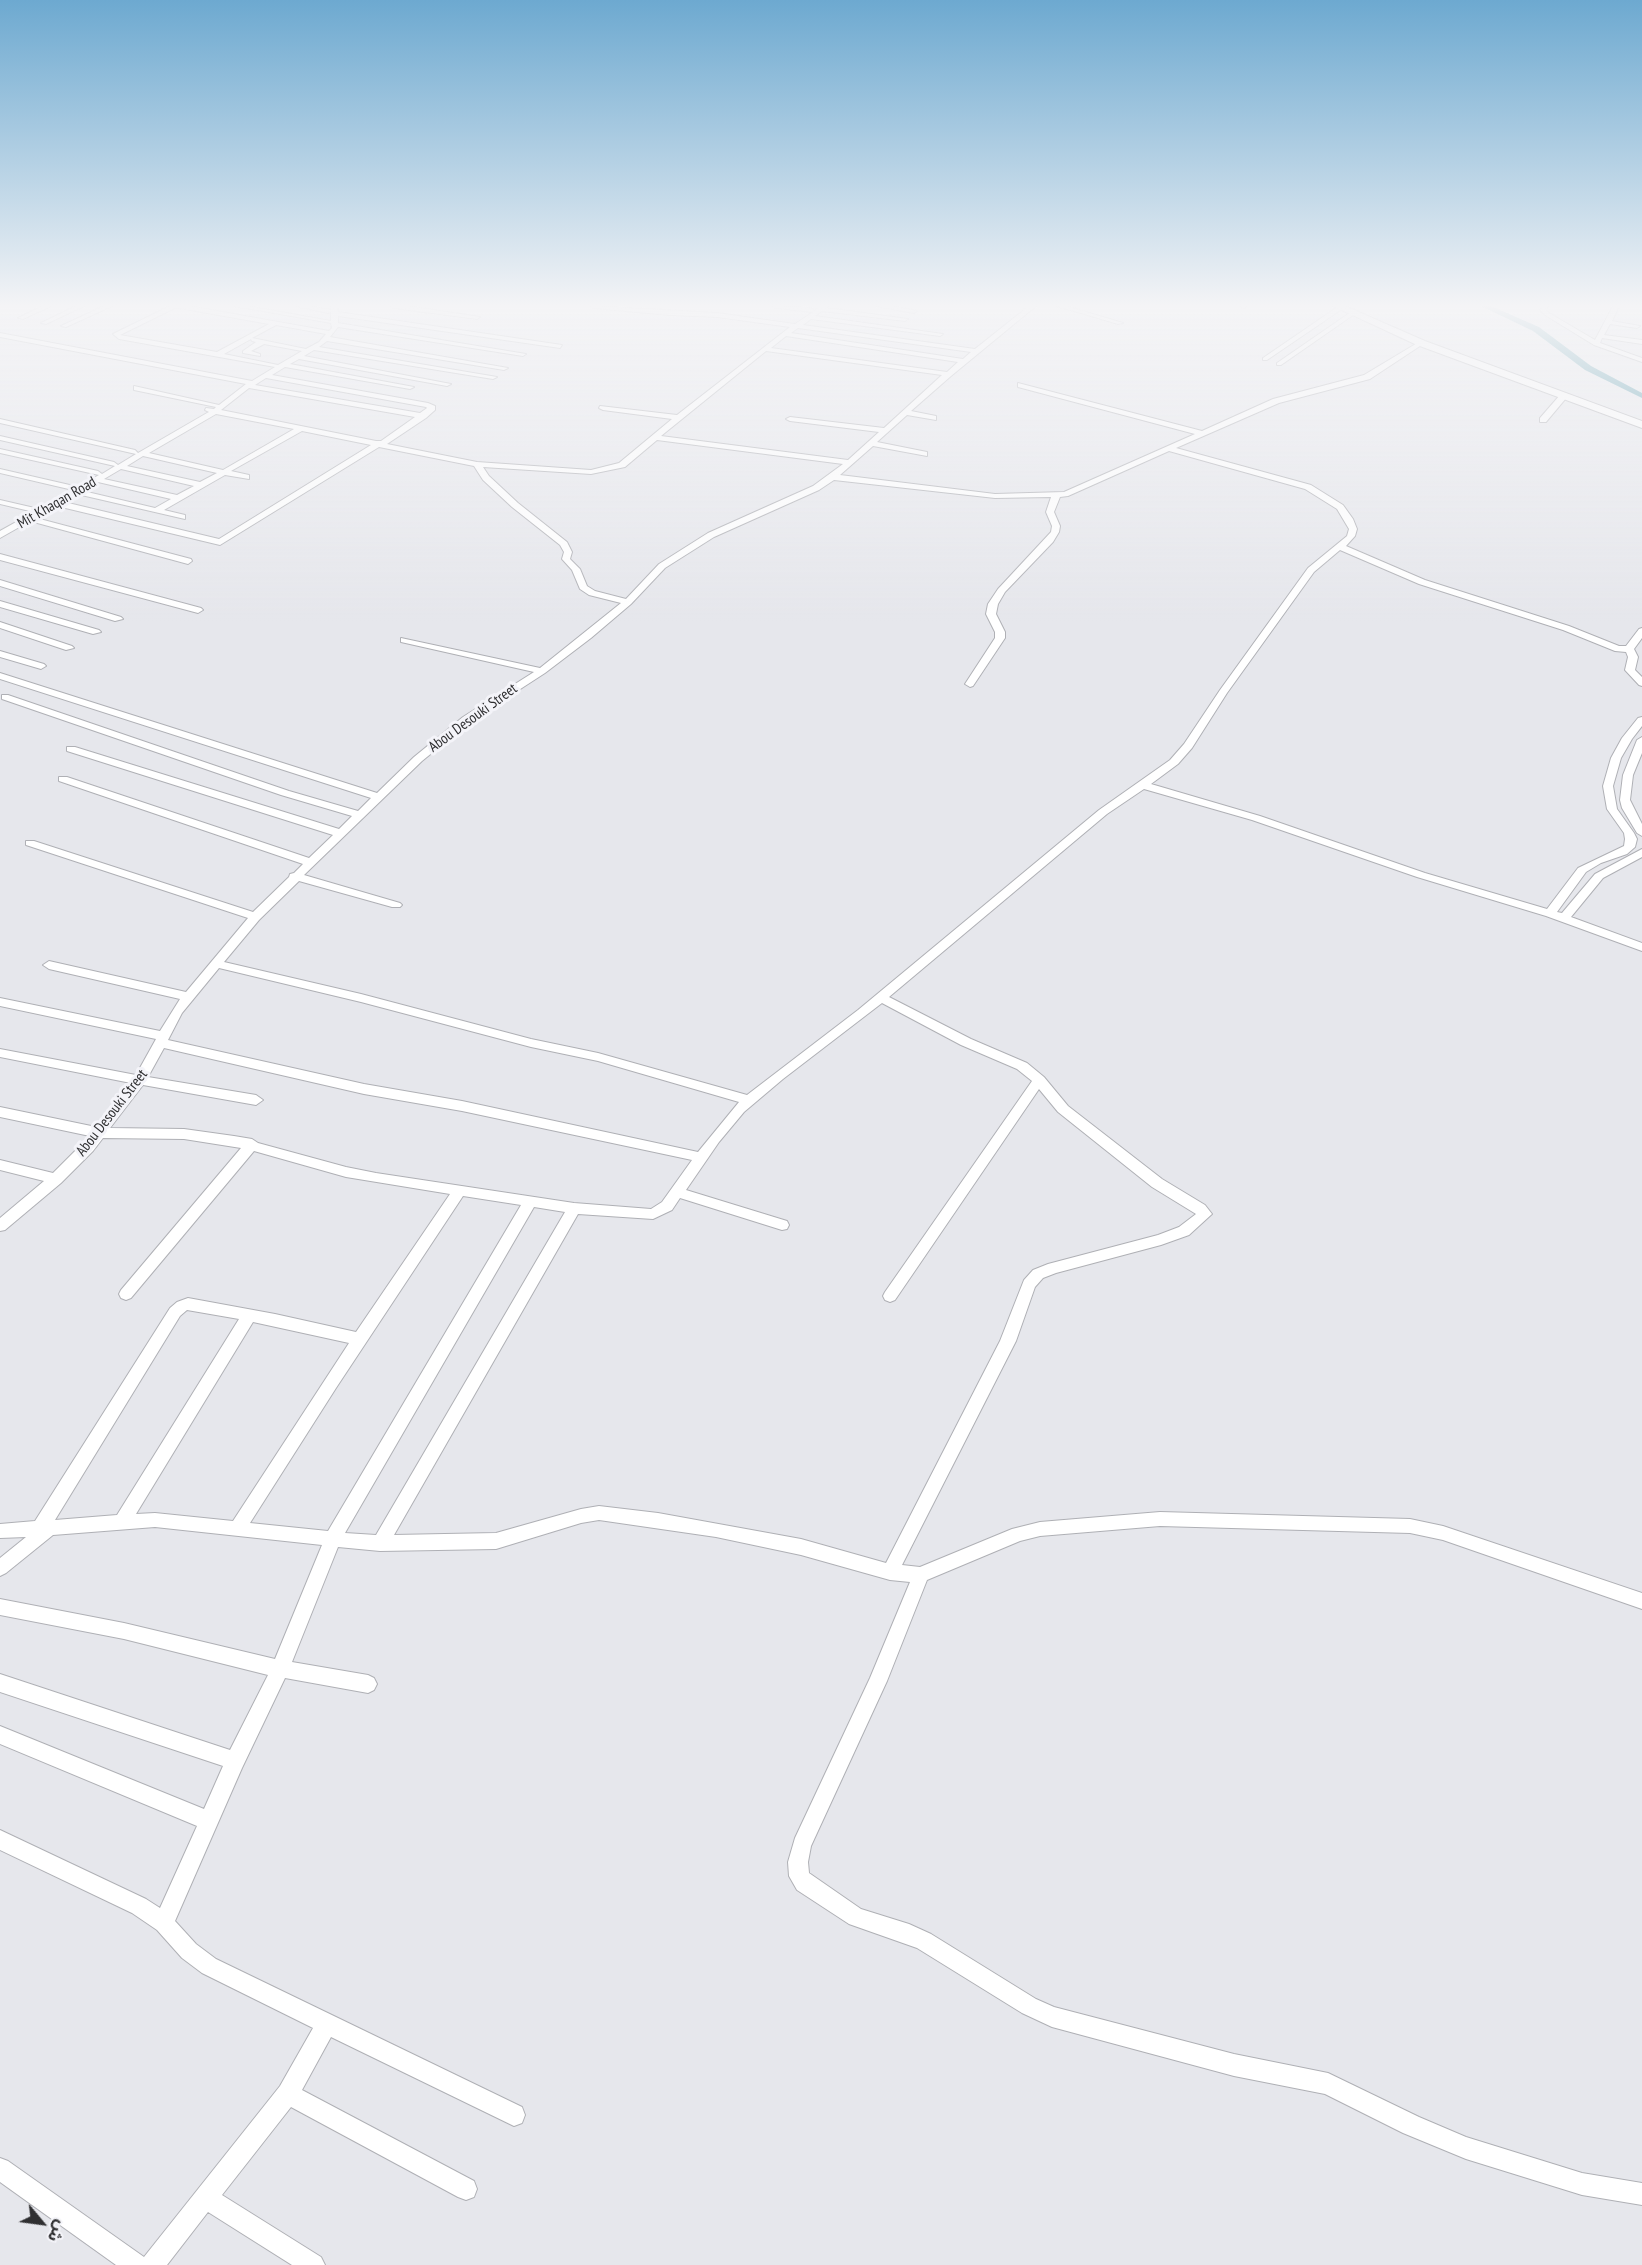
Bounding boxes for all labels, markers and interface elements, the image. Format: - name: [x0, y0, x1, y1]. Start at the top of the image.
- street label: Mit Khaqan Road: [14, 473, 100, 533]
- street label: Abou Desouki Street: [425, 680, 521, 756]
- street label: Abou Desouki Street: [73, 1066, 151, 1160]
- north arrow: [12, 2193, 72, 2253]
- text: ش: [44, 2217, 72, 2246]

